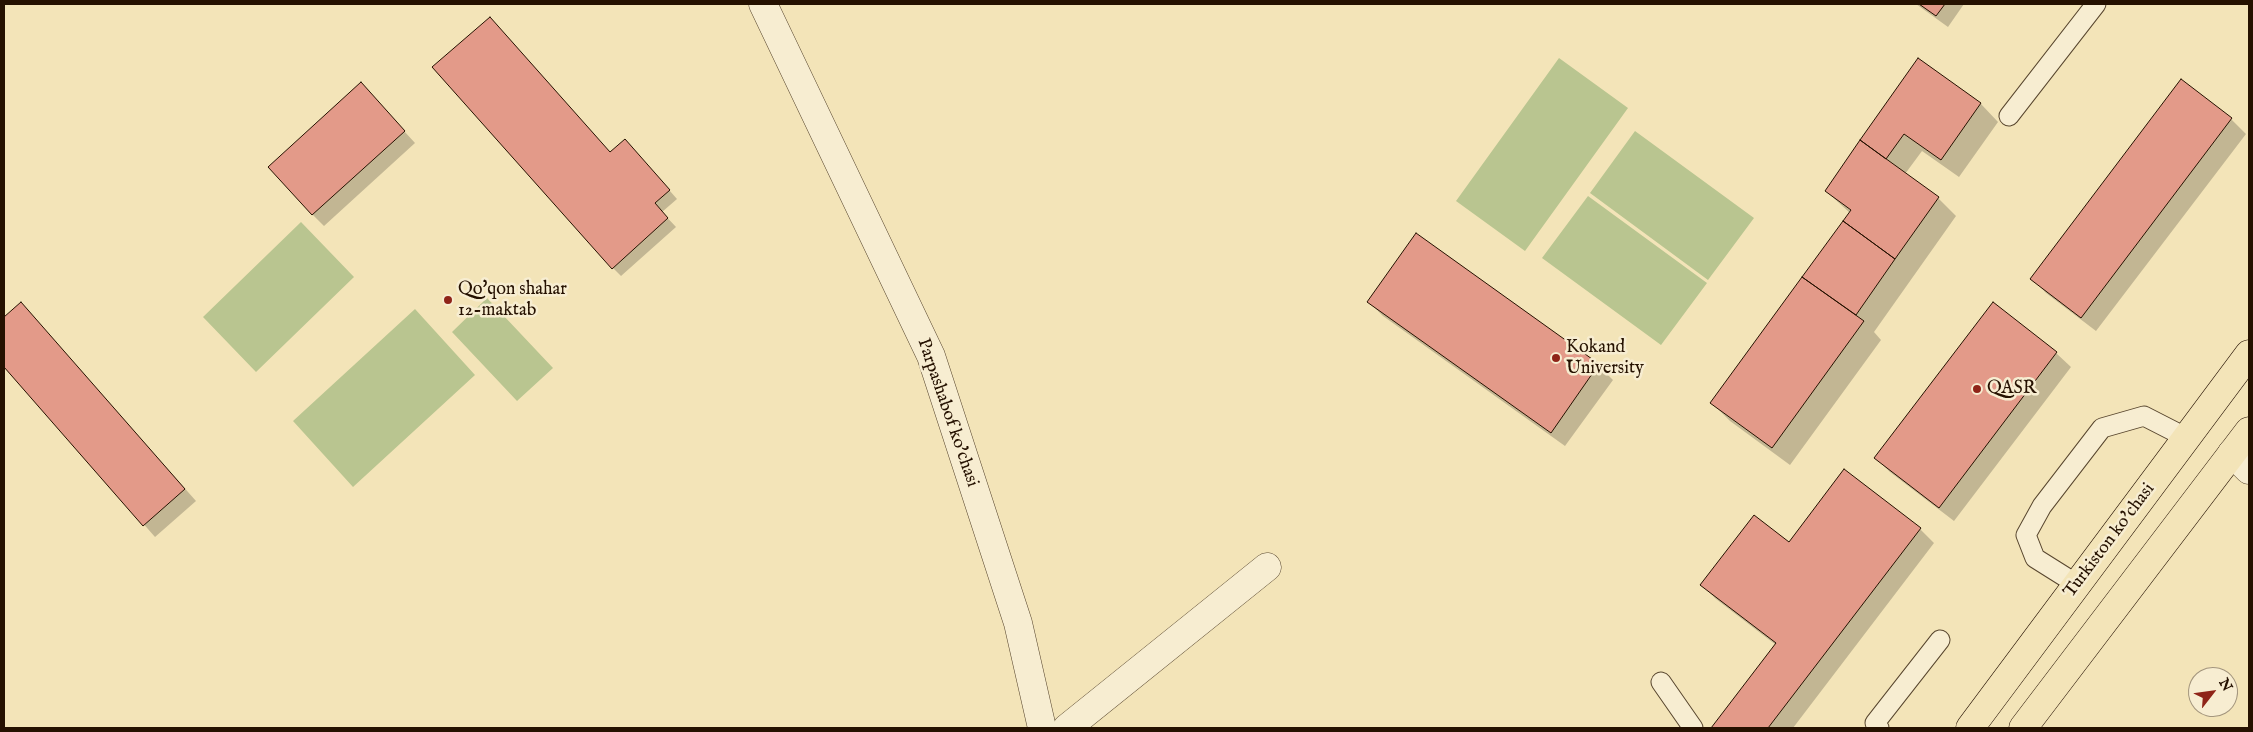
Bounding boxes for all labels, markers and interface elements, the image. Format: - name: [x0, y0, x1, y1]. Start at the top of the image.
- place label: Qo'qon shahar 12-maktab: [458, 279, 567, 322]
- marker: Qo'qon shahar 12-maktab: [442, 294, 454, 306]
- street label: Parpashabof ko'chasi: [911, 336, 983, 490]
- place label: Kokand University: [1566, 337, 1644, 379]
- marker: Kokand University: [1550, 352, 1562, 364]
- place label: QASR: [1987, 378, 2036, 400]
- marker: QASR: [1971, 383, 1983, 395]
- street label: Turkiston ko'chasi: [2060, 480, 2160, 602]
- north arrow: [2188, 667, 2238, 717]
- text: N: [2214, 675, 2236, 695]

